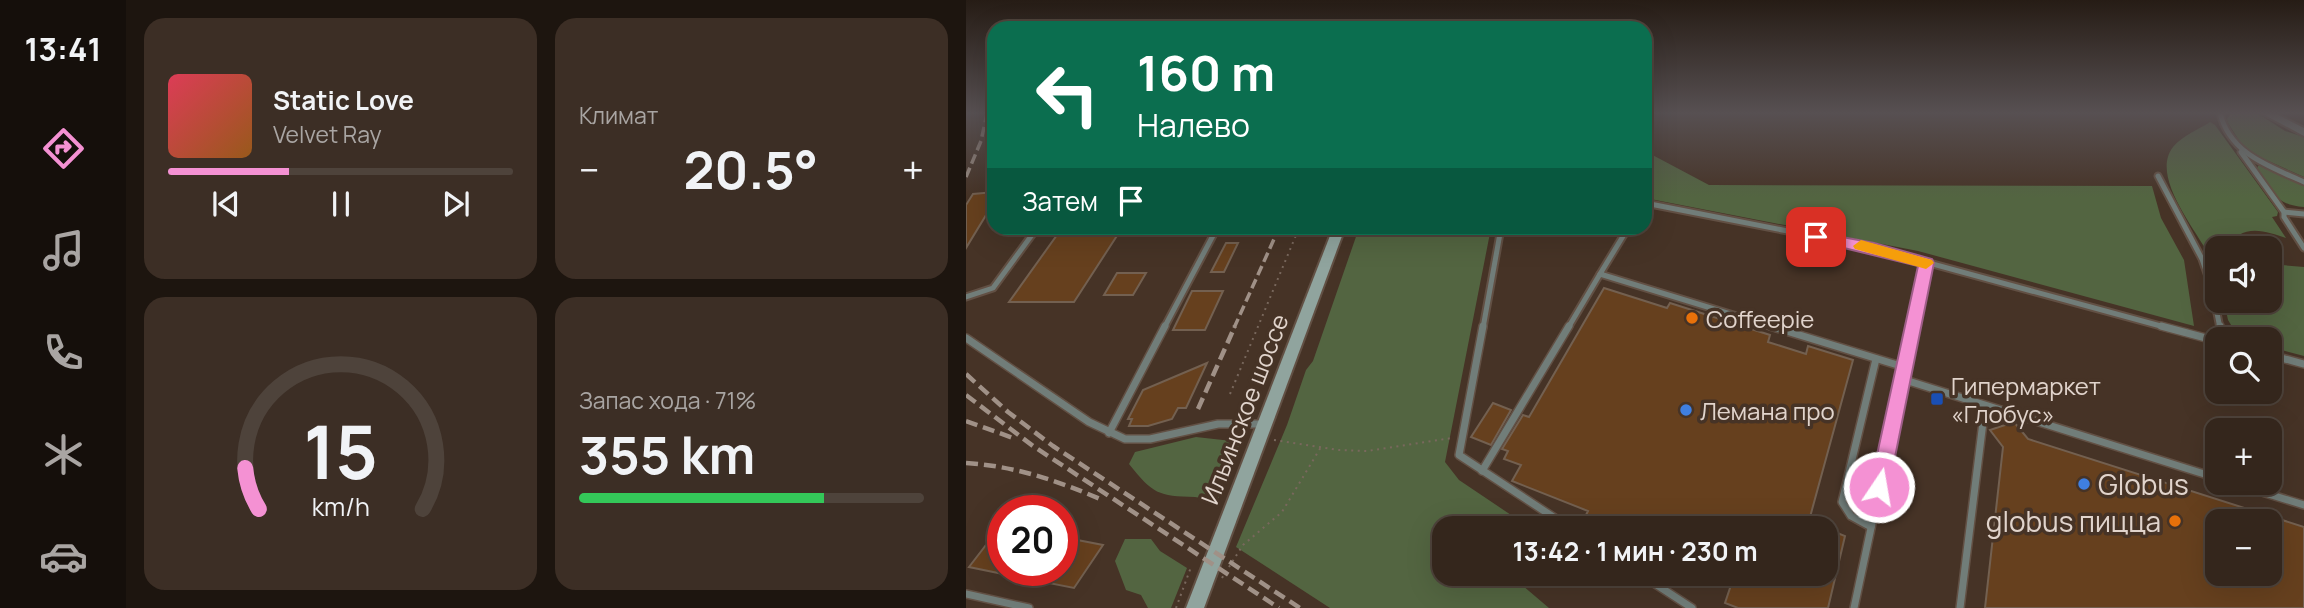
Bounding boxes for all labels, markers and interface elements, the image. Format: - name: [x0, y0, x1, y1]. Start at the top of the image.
- text: 13:41: [24, 27, 102, 71]
- text: 160 m: [1137, 39, 1275, 106]
- icon: left: [1022, 49, 1113, 140]
- text: Static Love: [273, 82, 414, 118]
- text: Климат: [579, 99, 658, 131]
- text: Налево: [1137, 103, 1250, 147]
- text: Velvet Ray: [273, 118, 382, 150]
- icon: directions: [39, 124, 88, 173]
- text: 20.5°: [683, 134, 818, 205]
- text: −: [579, 143, 600, 195]
- text: +: [902, 143, 924, 195]
- icon: arrive: [1112, 182, 1150, 220]
- text: Затем: [1022, 183, 1098, 219]
- icon: previous: [207, 185, 245, 223]
- icon: pause: [322, 185, 360, 223]
- icon: next: [437, 185, 475, 223]
- pin: [1786, 207, 1846, 267]
- icon: arrive: [1797, 218, 1835, 256]
- icon: music: [39, 226, 88, 275]
- map controls: [2205, 236, 2282, 586]
- button: sound: [2205, 236, 2282, 313]
- place label: Coffeepie: [1706, 302, 1814, 335]
- street label: Ильинское шоссе: [1193, 309, 1295, 509]
- marker: Coffeepie: [1684, 310, 1700, 326]
- button: search: [2205, 327, 2282, 404]
- icon: phone: [39, 328, 88, 377]
- place label: Гипермаркет «Глобус»: [1951, 369, 2101, 430]
- text: Запас хода · 71%: [579, 384, 756, 416]
- marker: Гипермаркет «Глобус»: [1929, 391, 1945, 407]
- place label: Лемана про: [1700, 394, 1835, 427]
- text: 15: [303, 402, 378, 502]
- marker: Лемана про: [1678, 402, 1694, 418]
- button: +: [2205, 418, 2282, 495]
- text: 355 km: [579, 419, 755, 490]
- icon: climate: [39, 430, 88, 479]
- position arrow: [1842, 450, 1916, 524]
- place label: Globus: [2098, 465, 2189, 503]
- marker: Globus: [2076, 476, 2092, 492]
- text: km/h: [311, 489, 370, 524]
- speed limit sign: 20: [987, 495, 1078, 586]
- place label: globus пицца: [1986, 502, 2161, 540]
- button: −: [2205, 509, 2282, 586]
- marker: globus пицца: [2167, 513, 2183, 529]
- icon: car: [39, 532, 88, 581]
- text: 13:42 · 1 мин · 230 m: [1512, 533, 1758, 569]

